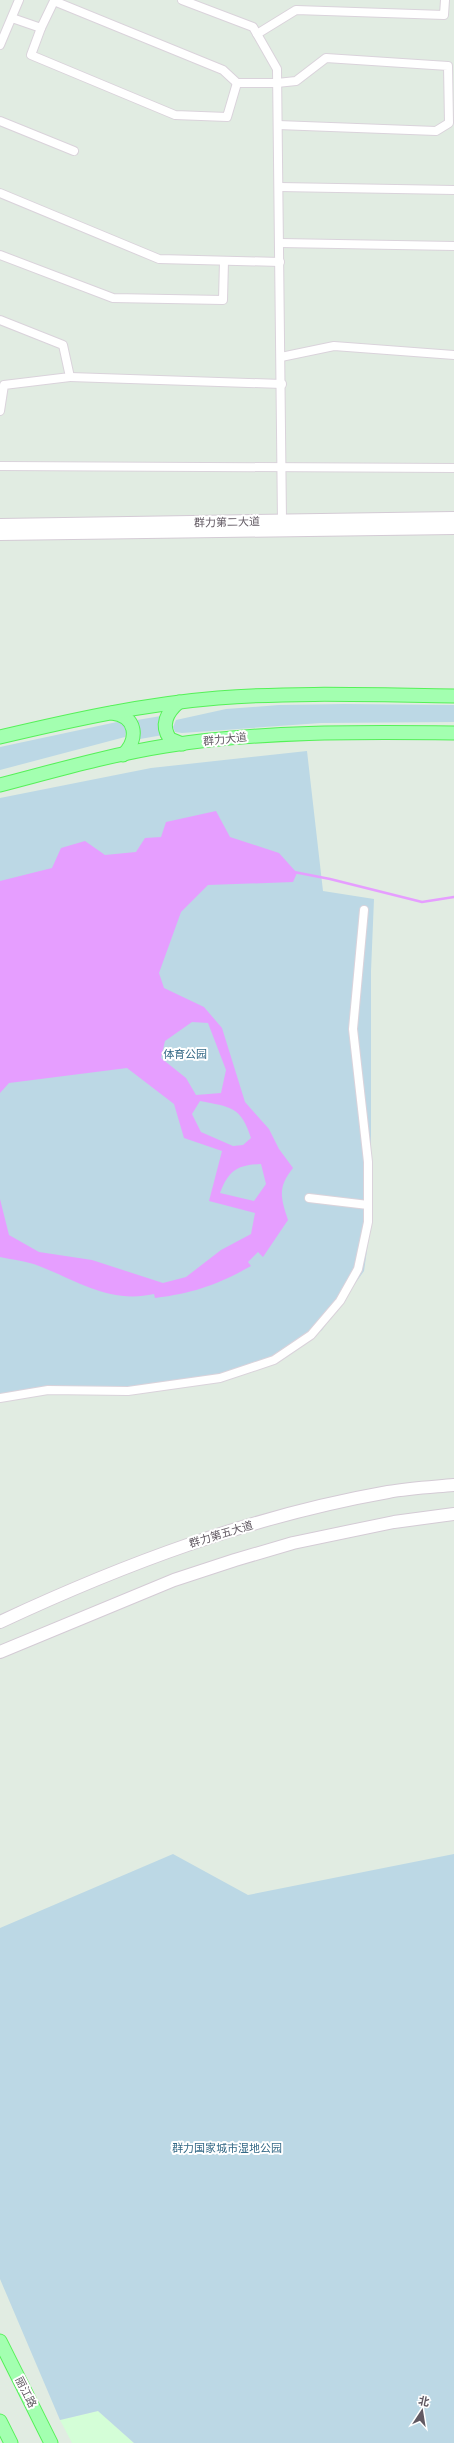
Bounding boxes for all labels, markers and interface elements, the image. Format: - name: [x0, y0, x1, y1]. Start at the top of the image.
- street label: 群力第二大道: [194, 513, 260, 530]
- street label: 群力大道: [202, 729, 248, 748]
- park label: 体育公园: [163, 1046, 207, 1061]
- street label: 群力第五大道: [187, 1517, 255, 1550]
- park label: 群力国家城市湿地公园: [172, 2140, 282, 2155]
- street label: 丽江路: [12, 2374, 41, 2410]
- north arrow: [402, 2391, 442, 2431]
- text: 北: [417, 2392, 431, 2409]

